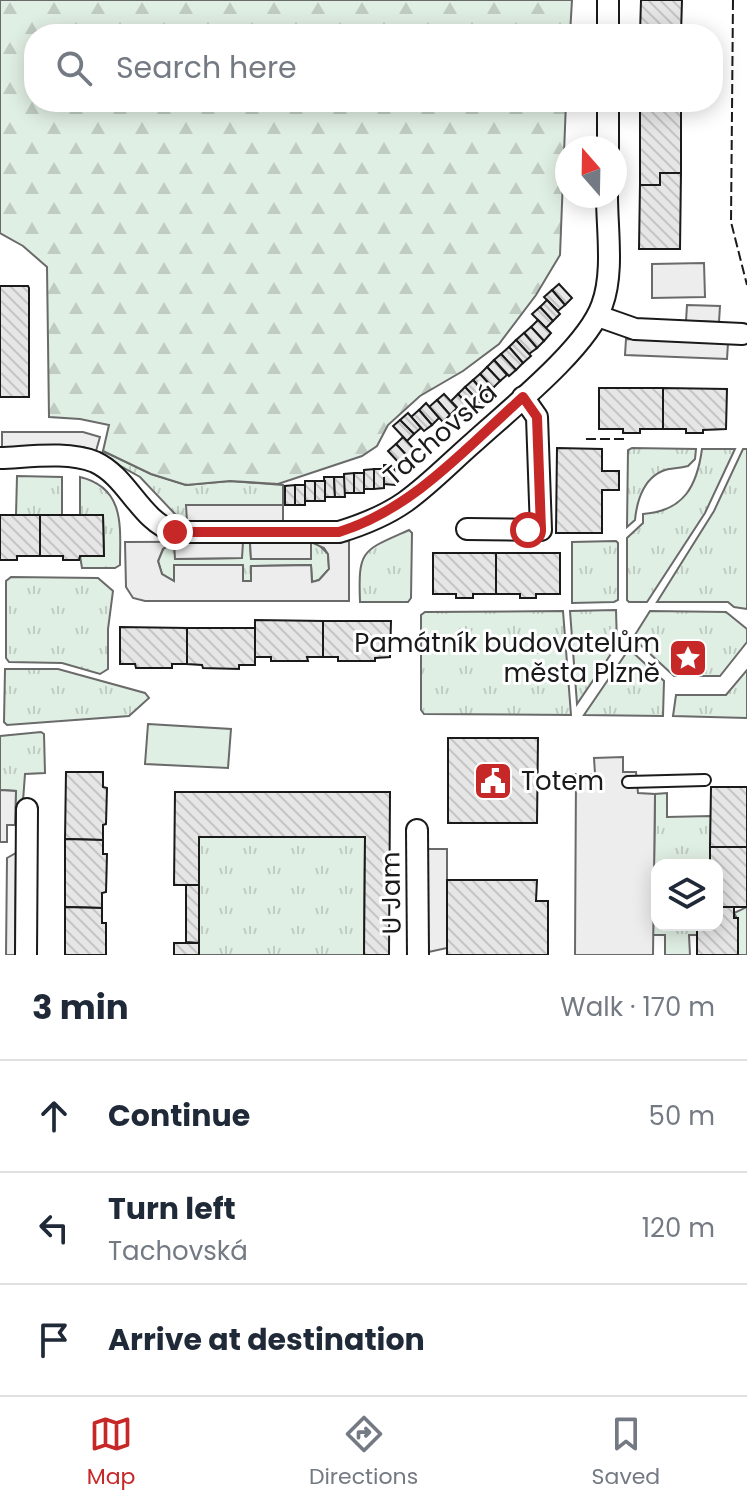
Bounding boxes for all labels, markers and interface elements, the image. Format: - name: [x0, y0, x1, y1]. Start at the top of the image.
- search box: [24, 24, 723, 112]
- icon: search: [52, 46, 96, 90]
- text: Search here: [116, 46, 297, 89]
- north arrow: [555, 136, 627, 208]
- street label: Tachovská: [375, 375, 505, 493]
- route start: [510, 512, 546, 548]
- route end: [157, 514, 193, 550]
- place label: Památník budovatelům města Plzně: [354, 625, 660, 691]
- place icon: Památník budovatelům města Plzně: [667, 637, 709, 679]
- public building icon: Totem: [472, 760, 514, 802]
- place label: Totem: [521, 763, 604, 799]
- street label: U Jam: [372, 851, 410, 935]
- map controls: [651, 859, 723, 931]
- button: layers: [651, 859, 723, 931]
- text: 3 min: [32, 983, 129, 1031]
- text: Walk · 170 m: [560, 989, 715, 1025]
- icon: ahead: [32, 1094, 76, 1138]
- text: Continue: [108, 1094, 250, 1137]
- text: 50 m: [649, 1098, 715, 1134]
- text: Turn left: [108, 1187, 236, 1230]
- icon: left: [32, 1206, 76, 1250]
- text: 120 m: [642, 1210, 715, 1246]
- text: Tachovská: [108, 1233, 248, 1269]
- icon: arrive: [32, 1318, 76, 1362]
- text: Arrive at destination: [108, 1318, 425, 1361]
- tab: Map: [87, 1412, 135, 1493]
- tab: Directions: [309, 1412, 418, 1493]
- tab: Saved: [592, 1412, 660, 1493]

